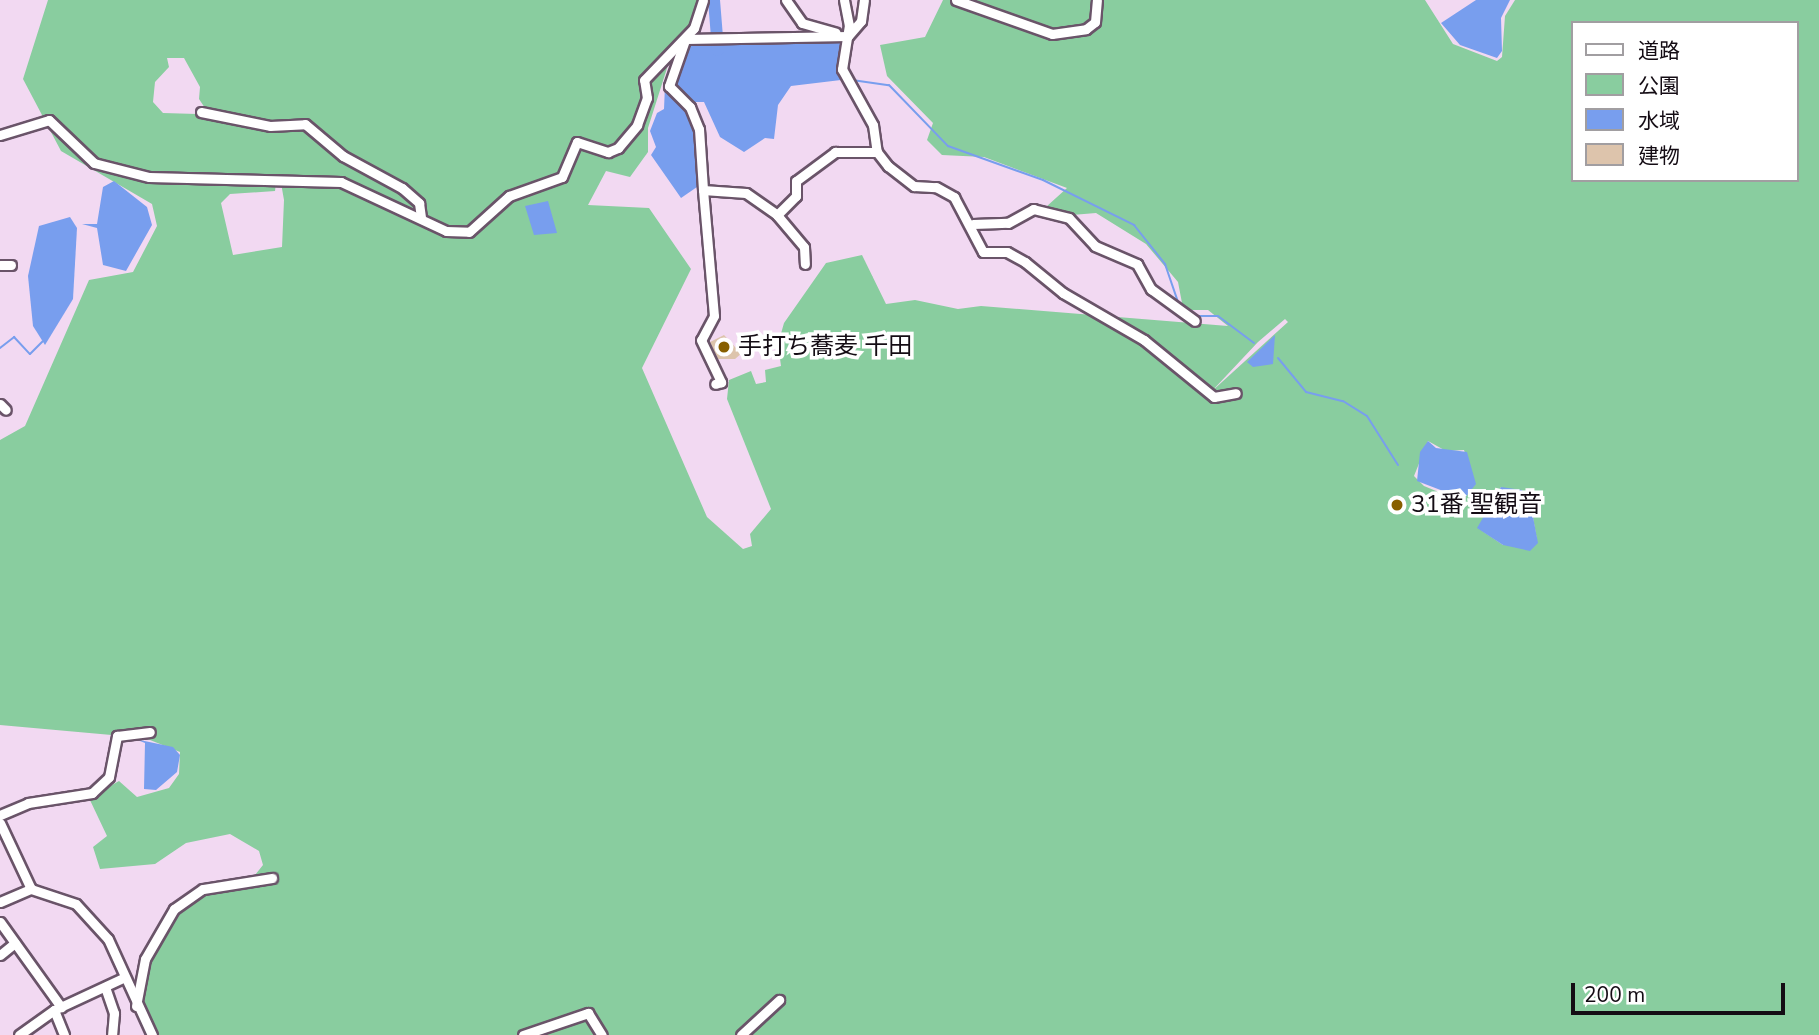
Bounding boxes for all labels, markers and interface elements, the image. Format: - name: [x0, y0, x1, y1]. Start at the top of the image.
- legend: [1570, 21, 1798, 182]
- text: 道路: [1638, 37, 1680, 65]
- text: 公園: [1638, 72, 1680, 100]
- text: 水域: [1638, 107, 1680, 135]
- text: 建物: [1638, 142, 1680, 170]
- place label: 手打ち蕎麦 千田: [738, 333, 912, 361]
- marker: 手打ち蕎麦 千田: [716, 339, 732, 355]
- place label: 31番 聖観音: [1411, 491, 1542, 519]
- marker: 31番 聖観音: [1389, 497, 1405, 513]
- scale bar: [1574, 968, 1787, 1012]
- text: 200 m: [1584, 981, 1645, 1009]

